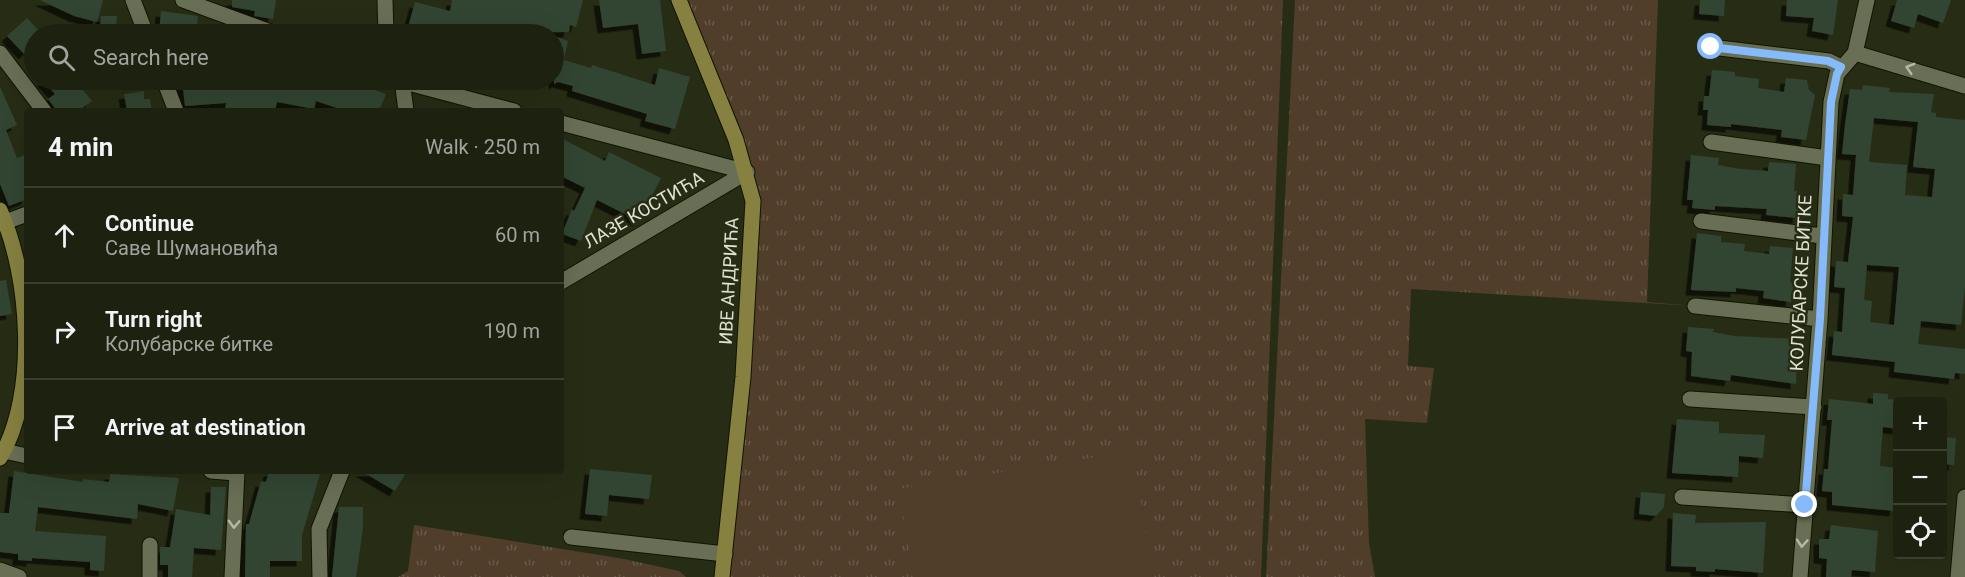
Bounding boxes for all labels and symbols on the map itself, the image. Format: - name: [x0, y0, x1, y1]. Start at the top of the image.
- route start: [1697, 33, 1723, 59]
- one-way arrow: [1905, 63, 1916, 75]
- street label: ЛАЗЕ КОСТИЋА: [580, 167, 708, 252]
- street label: КОЛУБАРСКЕ БИТКЕ: [1785, 194, 1816, 372]
- street label: ИВЕ АНДРИЋА: [715, 217, 742, 345]
- route end: [1791, 491, 1817, 517]
- one-way arrow: [228, 519, 240, 528]
- one-way arrow: [1796, 539, 1809, 548]

